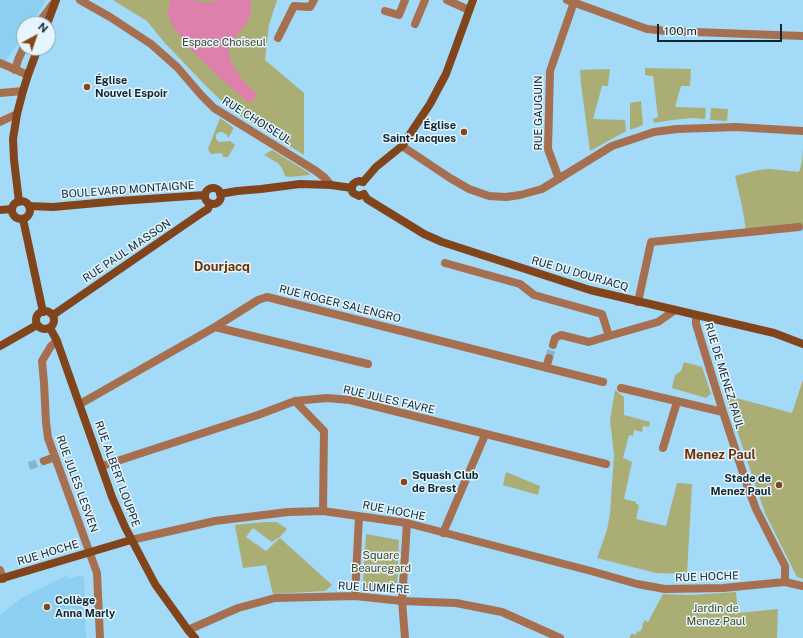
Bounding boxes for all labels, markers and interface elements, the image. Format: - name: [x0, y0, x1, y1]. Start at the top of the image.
- north arrow: [16, 16, 56, 56]
- scale bar: [659, 16, 784, 42]
- text: N: [36, 20, 50, 35]
- text: 100 m: [664, 24, 697, 38]
- park label: Espace Choiseul: [182, 36, 266, 50]
- place label: Église Nouvel Espoir: [95, 74, 168, 100]
- street label: RUE GAUGUIN: [532, 76, 546, 150]
- marker: Église Nouvel Espoir: [82, 82, 92, 92]
- street label: RUE CHOISEUL: [220, 94, 294, 148]
- place label: Église Saint-Jacques: [382, 119, 456, 145]
- marker: Église Saint-Jacques: [459, 127, 469, 137]
- street label: BOULEVARD MONTAIGNE: [61, 179, 195, 201]
- street label: RUE PAUL MASSON: [80, 217, 174, 285]
- street label: RUE DU DOURJACQ: [530, 254, 630, 294]
- district label: Dourjacq: [194, 259, 250, 275]
- street label: RUE ROGER SALENGRO: [278, 282, 402, 326]
- street label: RUE DE MENEZ PAUL: [701, 321, 747, 431]
- street label: RUE JULES FAVRE: [342, 383, 436, 417]
- street label: RUE ALBERT LOUPPE: [92, 419, 142, 529]
- street label: RUE JULES LESVEN: [53, 434, 101, 534]
- district label: Menez Paul: [684, 447, 756, 463]
- place label: Squash Club de Brest: [412, 469, 478, 495]
- place label: Stade de Menez Paul: [711, 472, 771, 498]
- marker: Squash Club de Brest: [399, 477, 409, 487]
- marker: Stade de Menez Paul: [774, 480, 784, 490]
- street label: RUE HOCHE: [361, 498, 427, 524]
- street label: RUE HOCHE: [16, 537, 80, 569]
- park label: Square Beauregard: [351, 549, 411, 575]
- street label: RUE HOCHE: [675, 569, 739, 585]
- street label: RUE LUMIÈRE: [338, 580, 410, 596]
- place label: Collège Anna Marly: [55, 594, 115, 620]
- marker: Collège Anna Marly: [42, 602, 52, 612]
- park label: Jardin de Menez Paul: [686, 602, 746, 628]

